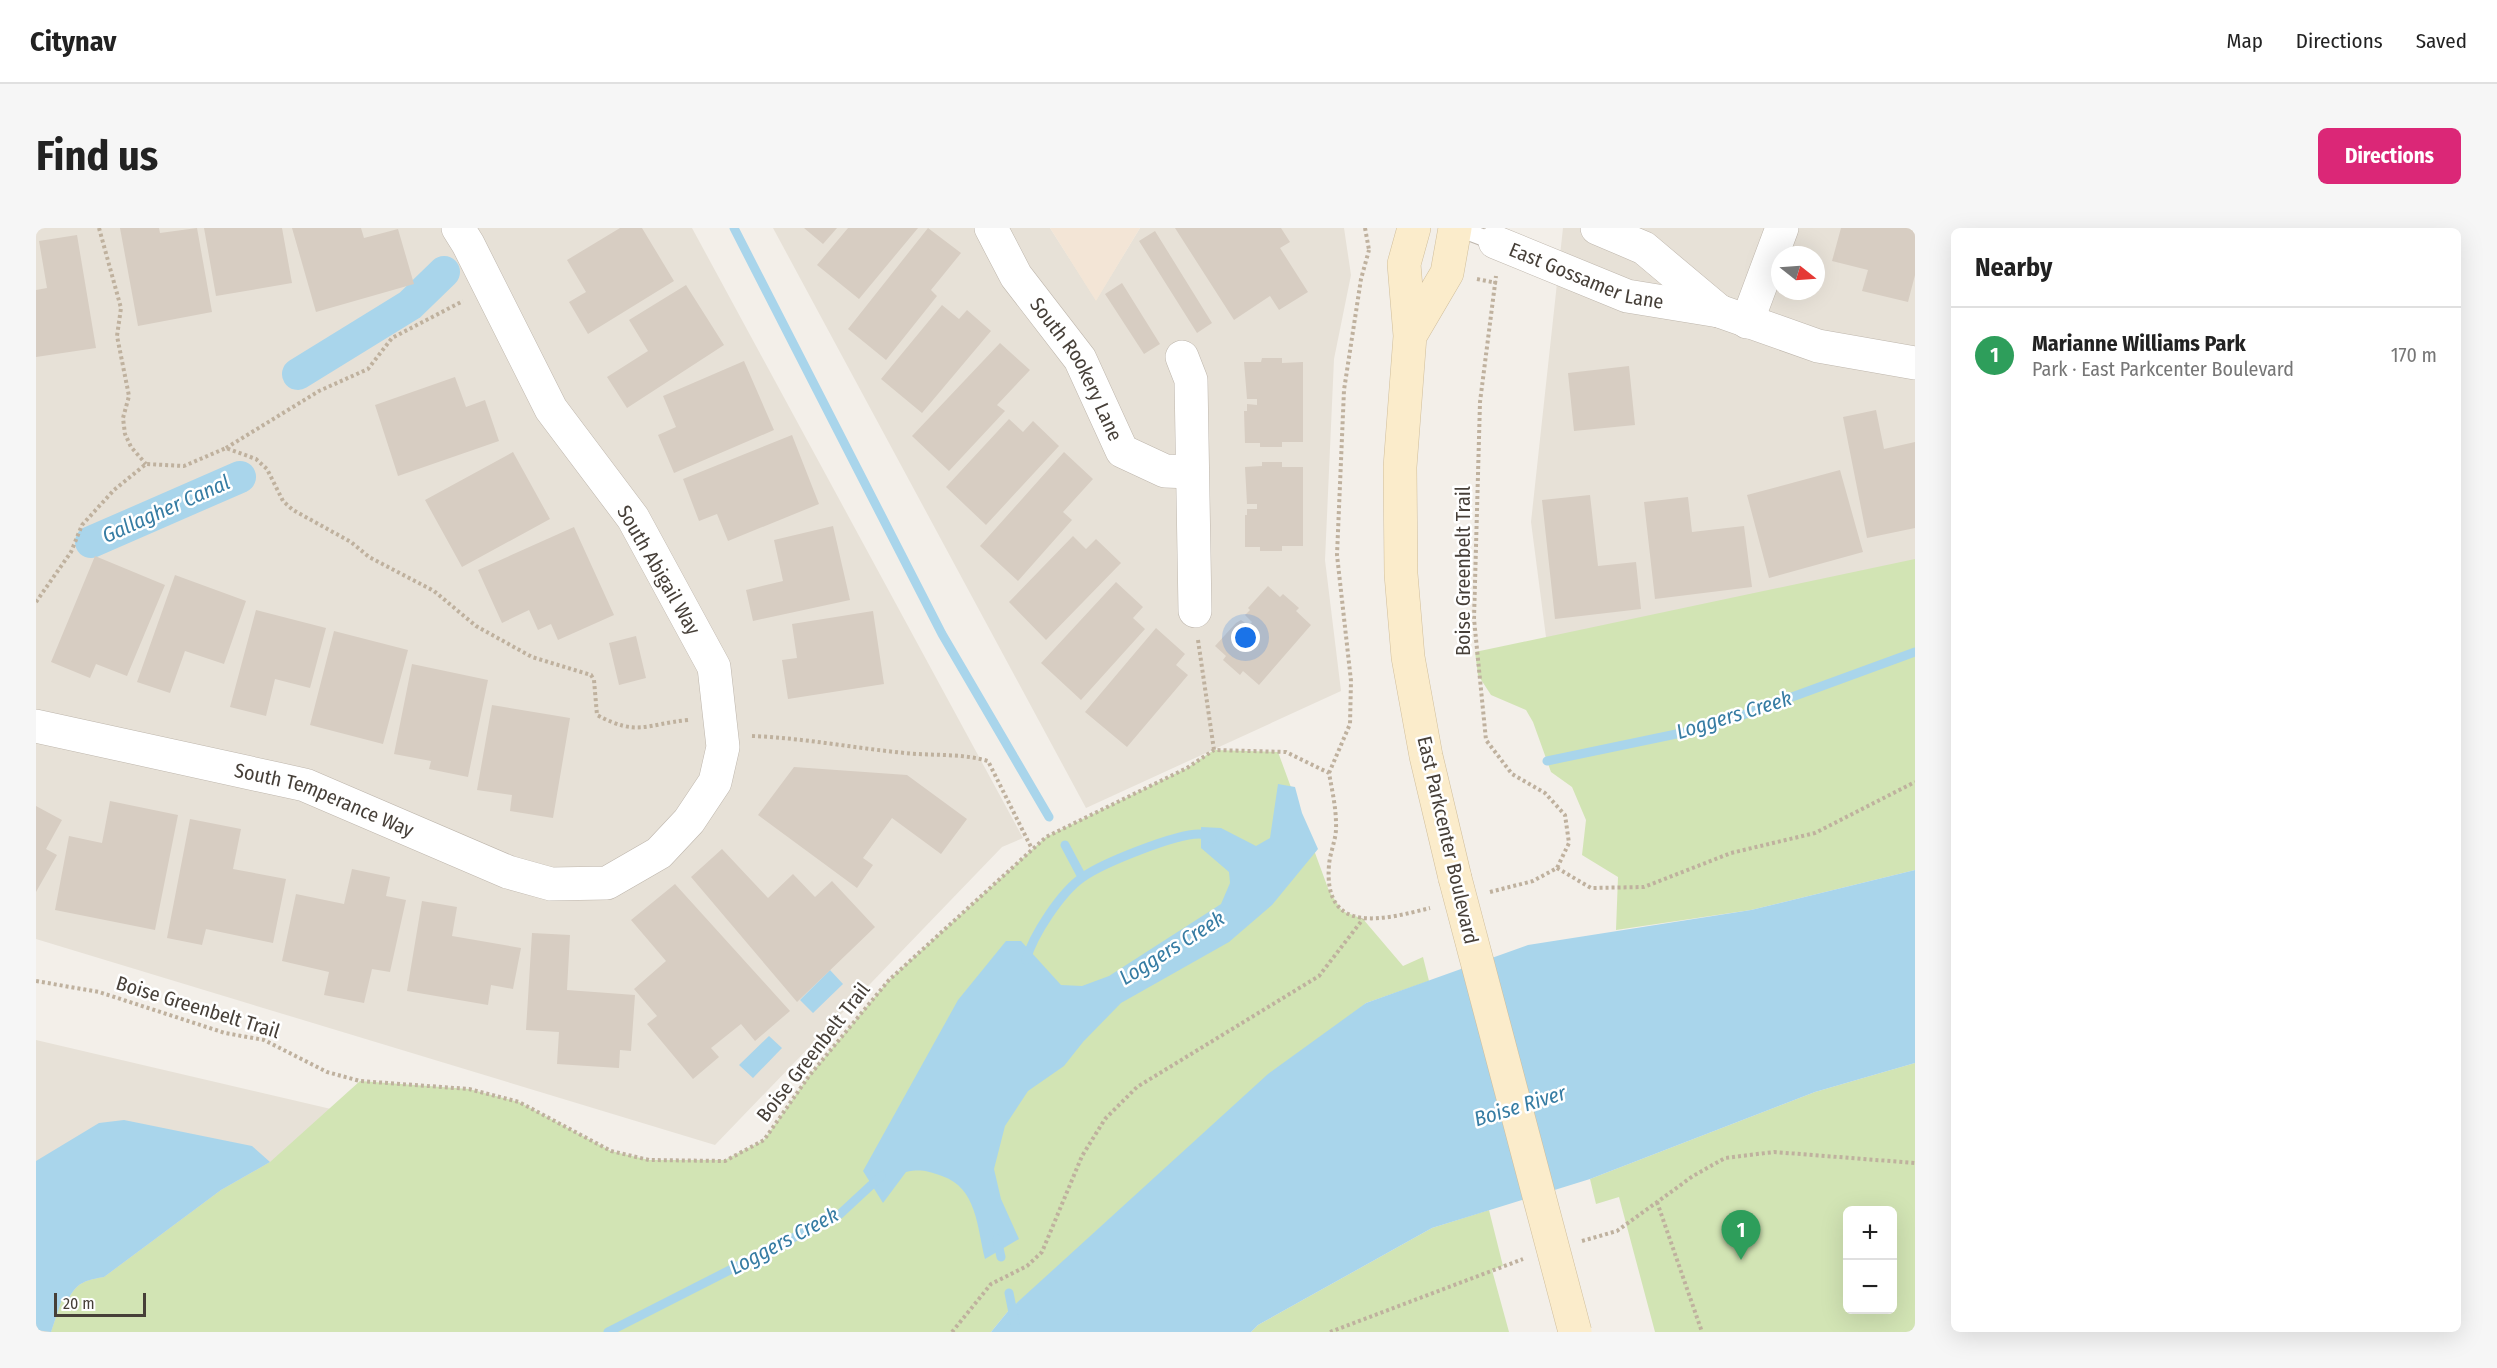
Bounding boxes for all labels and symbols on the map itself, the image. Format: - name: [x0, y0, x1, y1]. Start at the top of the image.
- street label: East Gossamer Lane: [1506, 237, 1665, 314]
- north arrow: [1771, 246, 1825, 300]
- street label: South Rookery Lane: [1025, 293, 1128, 445]
- water label: Gallagher Canal: [98, 469, 234, 549]
- street label: Boise Greenbelt Trail: [1451, 486, 1475, 656]
- street label: South Abigail Way: [612, 501, 706, 639]
- your location: [1231, 623, 1260, 652]
- water label: Loggers Creek: [1673, 685, 1795, 745]
- street label: East Parkcenter Boulevard: [1412, 734, 1484, 946]
- street label: South Temperance Way: [232, 758, 417, 842]
- water label: Loggers Creek: [1114, 905, 1230, 991]
- street label: Boise Greenbelt Trail: [113, 971, 283, 1043]
- street label: Boise Greenbelt Trail: [751, 978, 875, 1126]
- water label: Boise River: [1471, 1080, 1570, 1132]
- water label: Loggers Creek: [725, 1201, 843, 1281]
- pin: 1: [1722, 1210, 1760, 1260]
- scale bar: [54, 1290, 146, 1318]

